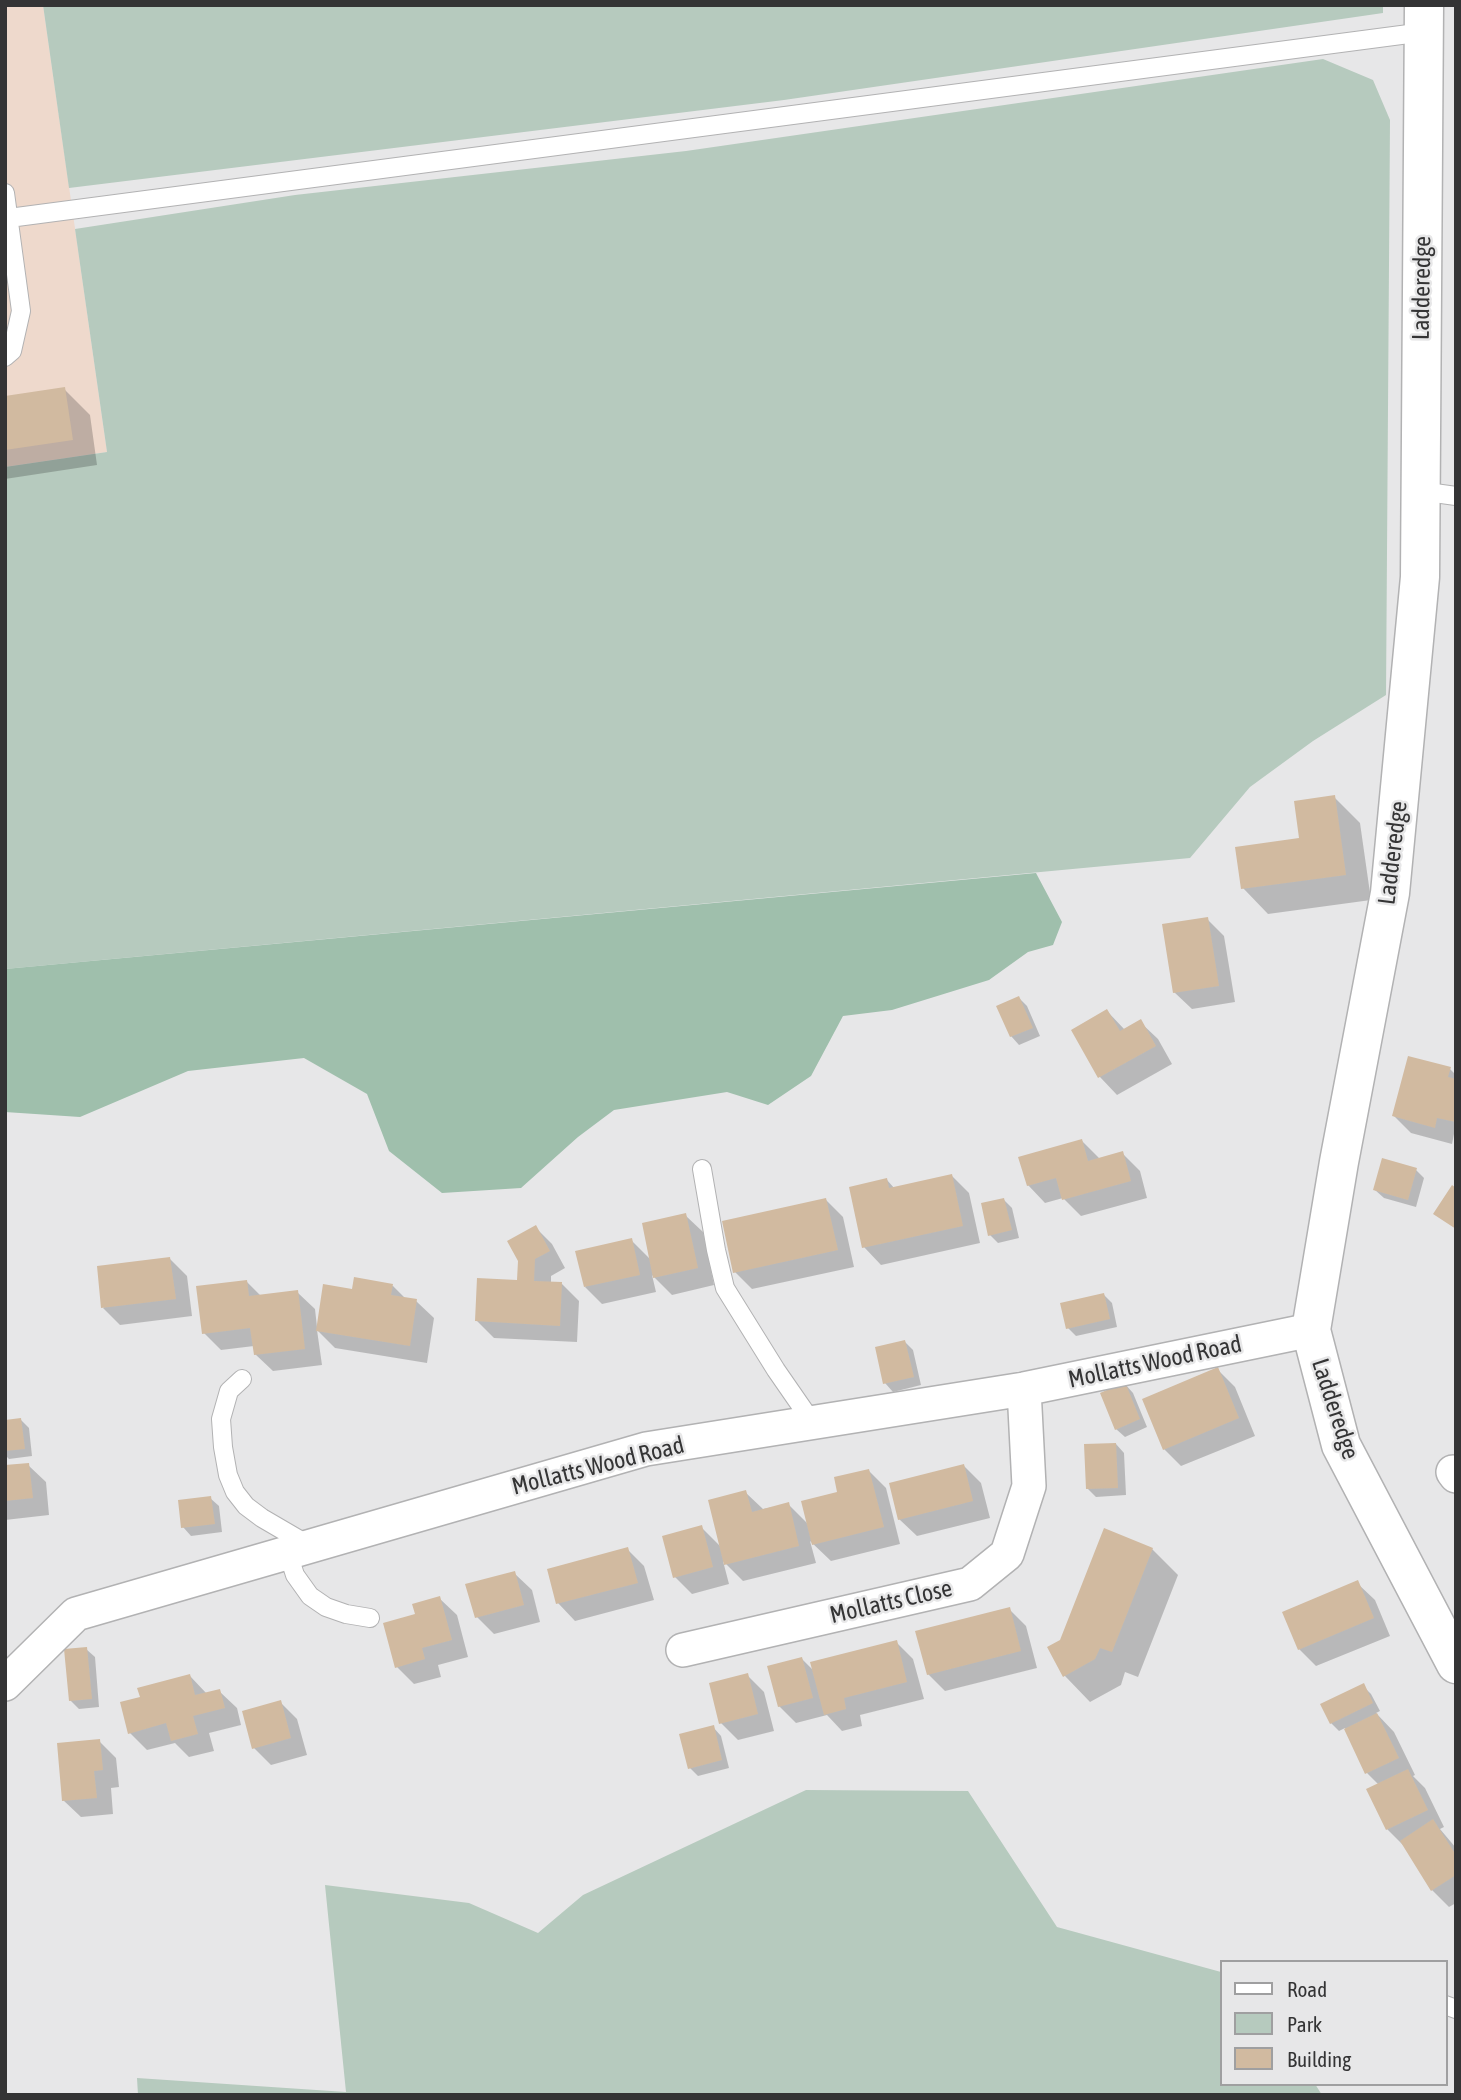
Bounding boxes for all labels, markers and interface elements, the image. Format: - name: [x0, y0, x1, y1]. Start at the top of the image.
- street label: Ladderedge: [1407, 236, 1437, 340]
- street label: Ladderedge: [1372, 800, 1414, 906]
- street label: Mollatts Wood Road: [1066, 1330, 1244, 1394]
- street label: Ladderedge: [1305, 1355, 1365, 1463]
- street label: Mollatts Wood Road: [509, 1431, 687, 1501]
- street label: Mollatts Close: [827, 1574, 955, 1630]
- legend: [1220, 1960, 1447, 2086]
- text: Road: [1287, 1977, 1327, 2001]
- text: Park: [1287, 2012, 1322, 2036]
- text: Building: [1287, 2047, 1351, 2071]

